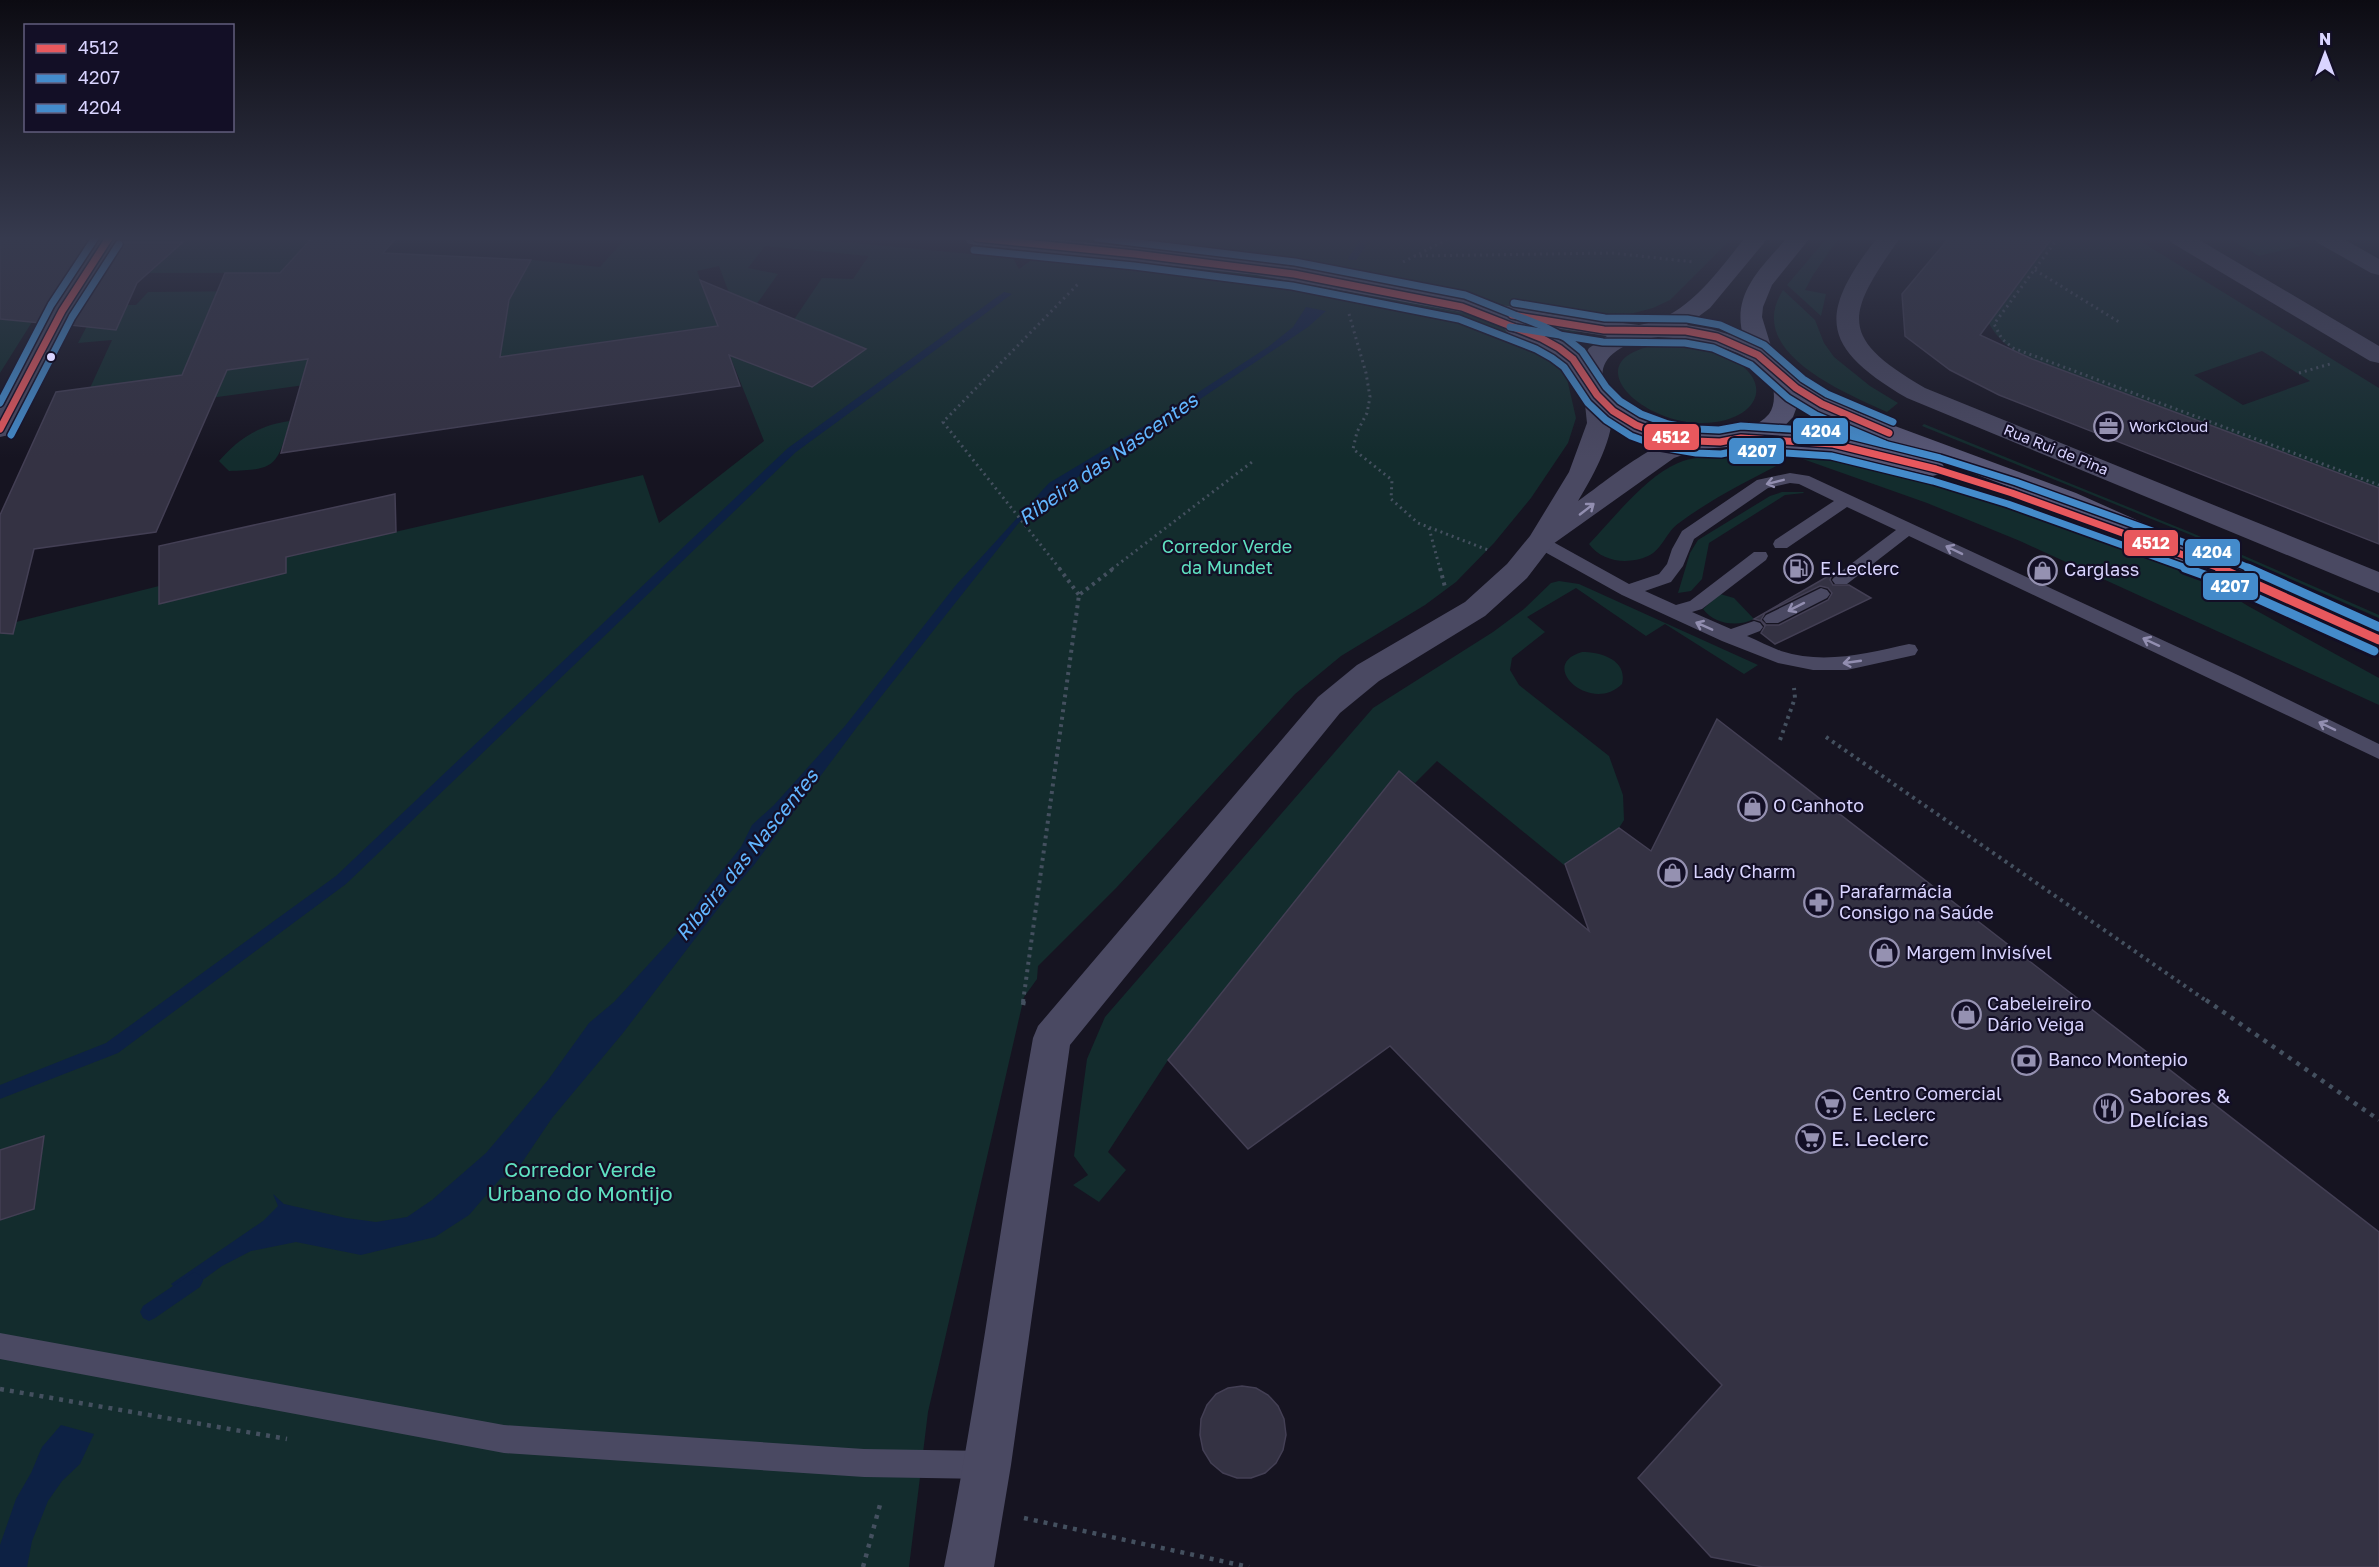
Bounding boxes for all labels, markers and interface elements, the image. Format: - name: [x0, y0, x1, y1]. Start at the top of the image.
- legend: [24, 24, 234, 132]
- north arrow: [2295, 24, 2355, 84]
- text: N: [2319, 29, 2331, 49]
- text: 4512: [78, 36, 119, 58]
- text: 4207: [78, 66, 120, 88]
- text: 4204: [78, 96, 122, 118]
- unlabelled marker: [45, 351, 57, 363]
- water label: Ribeira das Nascentes: [1013, 386, 1203, 529]
- office icon: WorkCloud: [2092, 411, 2124, 443]
- line badge: 4204: [1792, 417, 1849, 445]
- place label: WorkCloud: [2129, 417, 2208, 435]
- street label: Rua Rui de Pina: [2001, 420, 2111, 478]
- text: 4204: [1801, 421, 1841, 441]
- line badge: 4512: [1643, 423, 1700, 451]
- text: 4512: [1652, 427, 1690, 447]
- line badge: 4207: [1728, 437, 1785, 465]
- text: 4207: [1738, 441, 1777, 461]
- one-way arrow: [1765, 476, 1784, 488]
- one-way arrow: [1579, 502, 1595, 515]
- line badge: 4512: [2123, 529, 2179, 557]
- text: 4512: [2132, 533, 2170, 553]
- park label: Corredor Verde da Mundet: [1162, 535, 1292, 578]
- line badge: 4204: [2184, 538, 2241, 567]
- text: 4204: [2192, 542, 2232, 562]
- one-way arrow: [1945, 544, 1963, 556]
- fuel station icon: E.Leclerc: [1783, 553, 1815, 585]
- shop icon: Carglass: [2027, 554, 2059, 586]
- place label: E.Leclerc: [1820, 557, 1900, 579]
- place label: Carglass: [2064, 558, 2139, 580]
- line badge: 4207: [2202, 572, 2259, 601]
- text: 4207: [2211, 576, 2250, 596]
- one-way arrow: [1788, 601, 1806, 613]
- one-way arrow: [1696, 620, 1714, 631]
- one-way arrow: [2142, 635, 2160, 647]
- one-way arrow: [1843, 657, 1862, 668]
- one-way arrow: [2318, 720, 2336, 731]
- water label: Ribeira das Nascentes: [670, 763, 824, 945]
- shop icon: O Canhoto: [1736, 790, 1768, 822]
- place label: O Canhoto: [1773, 794, 1864, 816]
- shop icon: Lady Charm: [1656, 856, 1688, 888]
- place label: Lady Charm: [1693, 860, 1796, 882]
- place label: Parafarmácia Consigo na Saúde: [1839, 880, 1994, 923]
- pharmacy icon: Parafarmácia Consigo na Saúde: [1802, 886, 1834, 918]
- shop icon: Margem Invisível: [1869, 937, 1901, 969]
- place label: Margem Invisível: [1906, 941, 2052, 963]
- place label: Cabeleireiro Dário Veiga: [1987, 992, 2092, 1035]
- shop icon: Cabeleireiro Dário Veiga: [1950, 998, 1982, 1030]
- bank icon: Banco Montepio: [2011, 1044, 2043, 1076]
- place label: Banco Montepio: [2048, 1048, 2188, 1070]
- place label: Centro Comercial E. Leclerc: [1852, 1082, 2002, 1125]
- place label: Sabores & Delícias: [2129, 1082, 2230, 1132]
- supermarket icon: Centro Comercial E. Leclerc: [1815, 1088, 1847, 1120]
- restaurant icon: Sabores & Delícias: [2092, 1092, 2124, 1124]
- supermarket icon: E. Leclerc: [1794, 1123, 1826, 1155]
- place label: E. Leclerc: [1831, 1125, 1929, 1151]
- park label: Corredor Verde Urbano do Montijo: [487, 1156, 673, 1206]

